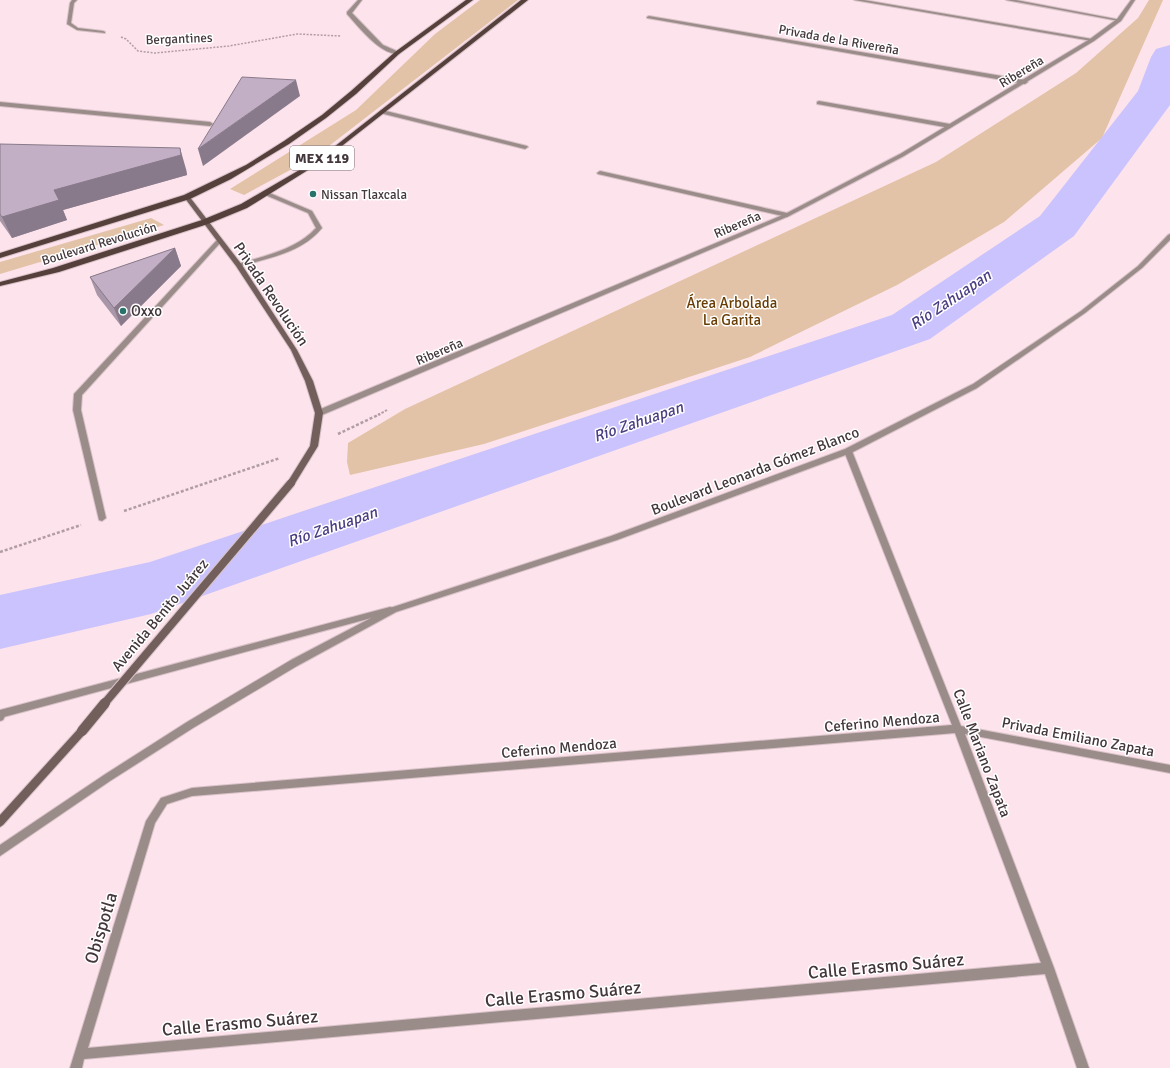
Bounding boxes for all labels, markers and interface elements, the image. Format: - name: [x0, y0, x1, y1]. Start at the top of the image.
- street label: Privada de la Rivereña: [777, 22, 900, 58]
- street label: Bergantines: [145, 30, 213, 48]
- street label: Ribereña: [996, 52, 1047, 91]
- road number: MEX 119: [290, 146, 354, 170]
- place label: Nissan Tlaxcala: [321, 187, 407, 203]
- marker: Nissan Tlaxcala: [308, 189, 318, 199]
- street label: Ribereña: [712, 208, 763, 242]
- street label: Boulevard Revolución: [40, 219, 159, 269]
- street label: Privada Revolución: [230, 239, 312, 349]
- water label: Río Zahuapan: [906, 265, 996, 334]
- park label: Área Arbolada La Garita: [687, 293, 777, 329]
- place label: Oxxo: [131, 302, 162, 320]
- marker: Oxxo: [118, 306, 128, 316]
- street label: Ribereña: [414, 335, 465, 369]
- water label: Río Zahuapan: [591, 397, 687, 447]
- street label: Boulevard Leonarda Gómez Blanco: [648, 423, 862, 519]
- water label: Río Zahuapan: [285, 502, 381, 552]
- street label: Avenida Benito Juárez: [108, 555, 212, 675]
- street label: Calle Mariano Zapata: [949, 686, 1015, 820]
- street label: Ceferino Mendoza: [824, 708, 940, 736]
- street label: Privada Emiliano Zapata: [1000, 713, 1156, 761]
- street label: Ceferino Mendoza: [501, 734, 617, 762]
- street label: Obispotla: [80, 890, 122, 966]
- street label: Calle Erasmo Suárez: [807, 948, 965, 984]
- street label: Calle Erasmo Suárez: [484, 976, 642, 1012]
- street label: Calle Erasmo Suárez: [161, 1005, 319, 1041]

